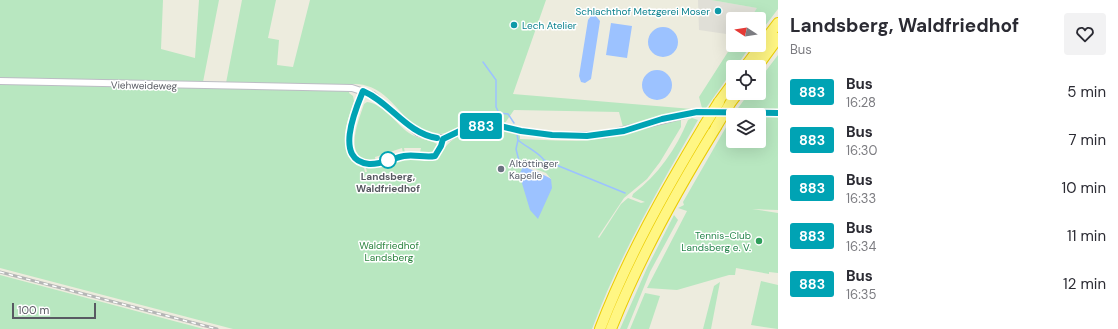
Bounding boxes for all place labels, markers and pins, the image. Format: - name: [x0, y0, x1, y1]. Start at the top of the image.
- place label: Schlachthof Metzgerei Moser: [575, 5, 710, 18]
- marker: Schlachthof Metzgerei Moser: [713, 6, 723, 16]
- place label: Lech Atelier: [522, 19, 577, 32]
- marker: Lech Atelier: [509, 20, 519, 30]
- marker: Landsberg, Waldfriedhof: [379, 151, 397, 169]
- place label: Altöttinger Kapelle: [509, 157, 558, 182]
- marker: Altöttinger Kapelle: [496, 164, 506, 174]
- place label: Landsberg, Waldfriedhof: [356, 170, 420, 195]
- place label: Tennis-Club Landsberg e. V.: [681, 229, 751, 254]
- marker: Tennis-Club Landsberg e. V.: [754, 236, 764, 246]

